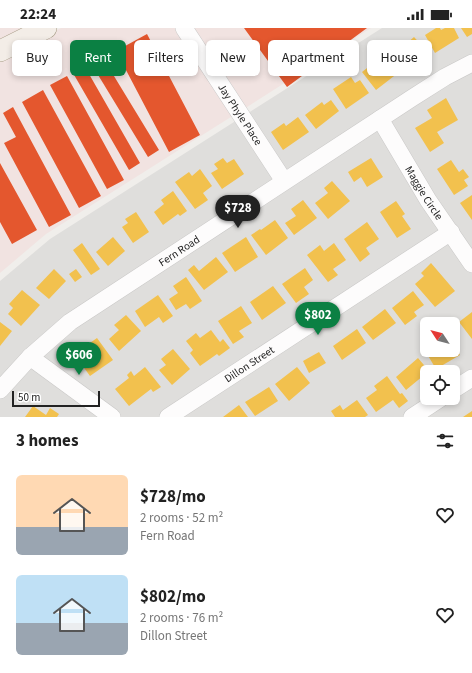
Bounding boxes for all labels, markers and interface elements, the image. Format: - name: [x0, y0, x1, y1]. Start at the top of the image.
- text: 22:24: [20, 4, 56, 25]
- chip: Buy: [12, 40, 62, 76]
- chip: Rent: [70, 40, 126, 76]
- chip: Filters: [134, 40, 198, 76]
- chip: New: [206, 40, 260, 76]
- chip: Apartment: [268, 40, 359, 76]
- chip: House: [367, 40, 432, 76]
- street label: Jay Phyle Place: [214, 81, 266, 149]
- street label: Maggie Circle: [401, 163, 447, 223]
- pin: $728: [214, 195, 262, 229]
- text: $728: [224, 199, 252, 217]
- street label: Fern Road: [156, 232, 203, 270]
- pin: $802: [294, 302, 342, 336]
- text: $802: [304, 306, 332, 324]
- north arrow: [420, 317, 460, 357]
- map controls: [420, 317, 460, 405]
- pin: $606: [55, 342, 103, 376]
- street label: Dillon Street: [222, 342, 278, 386]
- text: $606: [65, 346, 93, 364]
- button: locate: [420, 365, 460, 405]
- scale bar: [12, 389, 100, 408]
- text: 50 m: [18, 390, 40, 405]
- text: 3 homes: [16, 429, 78, 453]
- icon: filters: [434, 430, 456, 452]
- text: $728/mo: [140, 485, 206, 509]
- icon: home: [48, 491, 96, 539]
- icon: heart: [434, 504, 456, 526]
- text: 2 rooms · 52 m²: [140, 509, 223, 527]
- text: Fern Road: [140, 527, 195, 545]
- text: $802/mo: [140, 585, 206, 609]
- icon: home: [48, 591, 96, 639]
- icon: heart: [434, 604, 456, 626]
- text: 2 rooms · 76 m²: [140, 609, 223, 627]
- text: Dillon Street: [140, 627, 207, 645]

